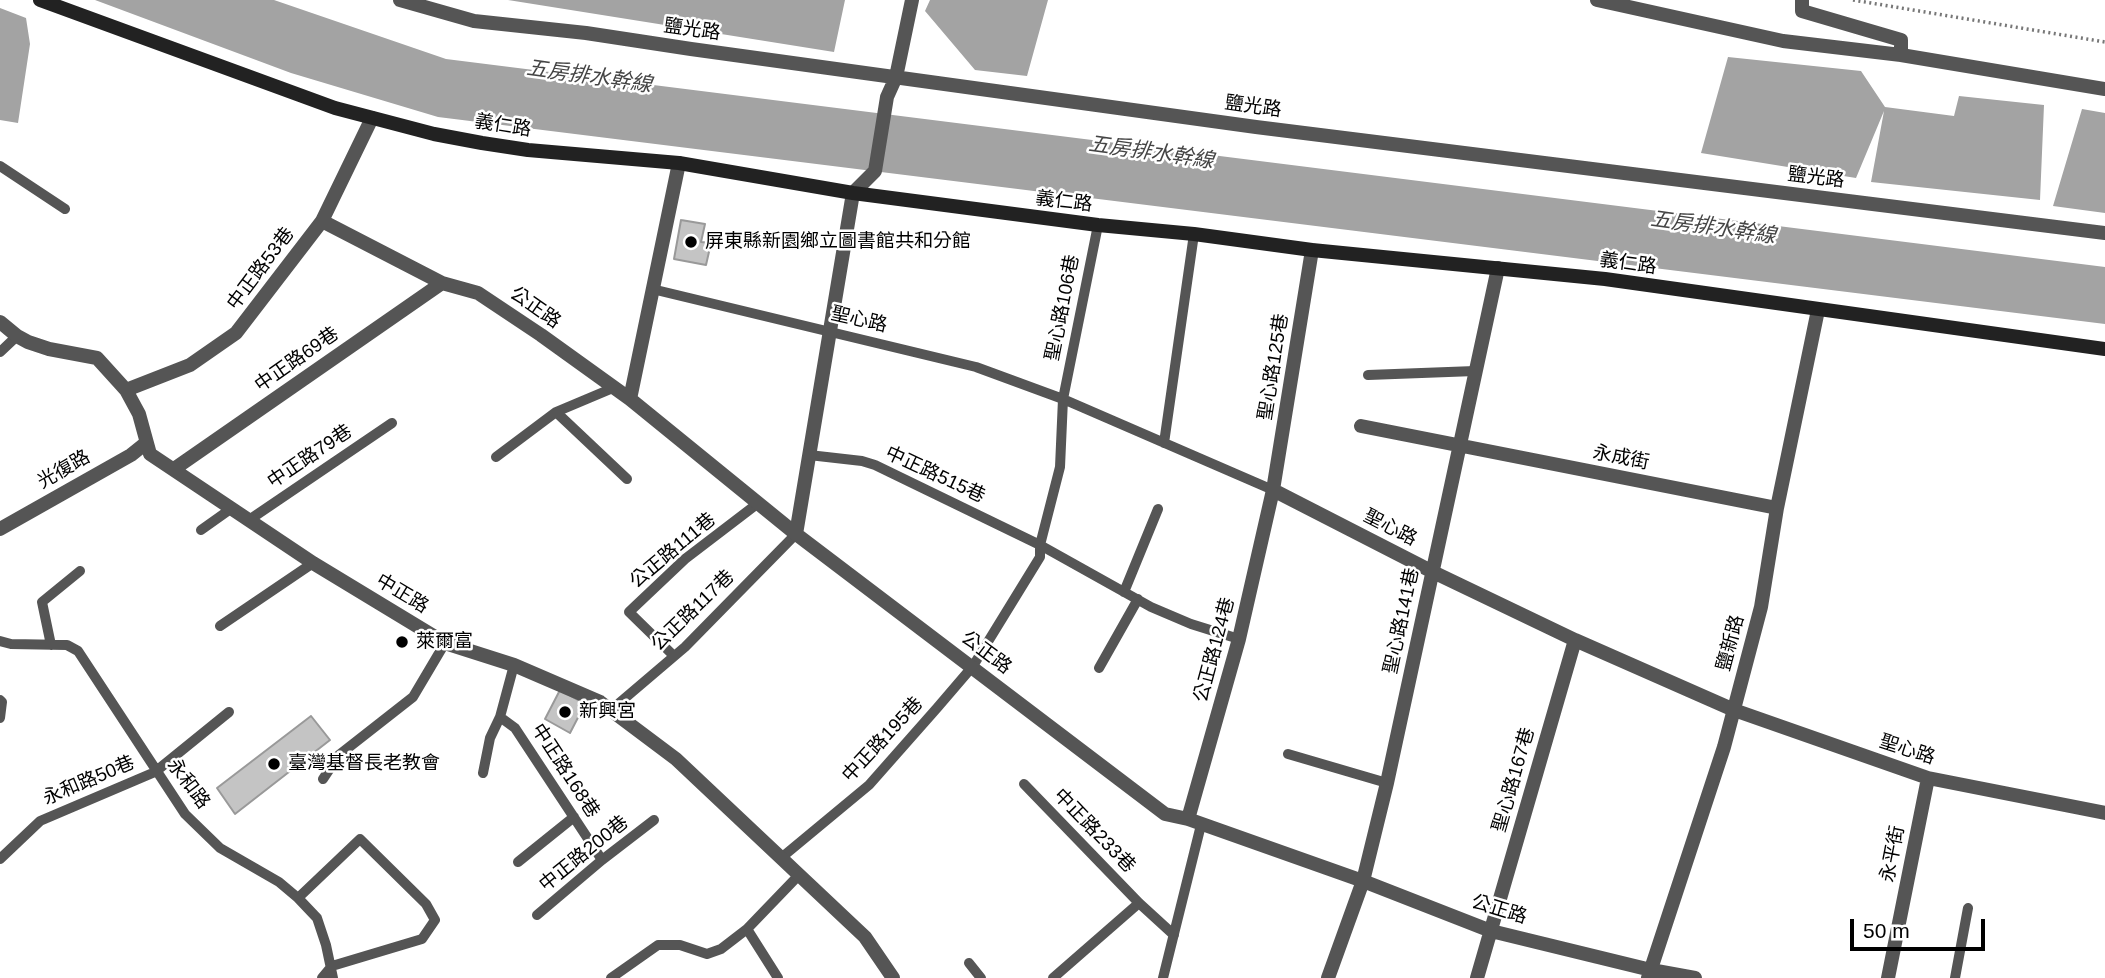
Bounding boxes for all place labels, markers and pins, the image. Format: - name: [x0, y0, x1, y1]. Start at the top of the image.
- place label: 屏東縣新園鄉立圖書館共和分館: [705, 231, 971, 253]
- marker: 屏東縣新園鄉立圖書館共和分館: [683, 234, 699, 250]
- place label: 萊爾富: [416, 631, 473, 653]
- marker: 萊爾富: [394, 634, 410, 650]
- place label: 新興宮: [579, 701, 636, 723]
- marker: 新興宮: [557, 704, 573, 720]
- place label: 臺灣基督長老教會: [288, 753, 440, 775]
- marker: 臺灣基督長老教會: [266, 756, 282, 772]

